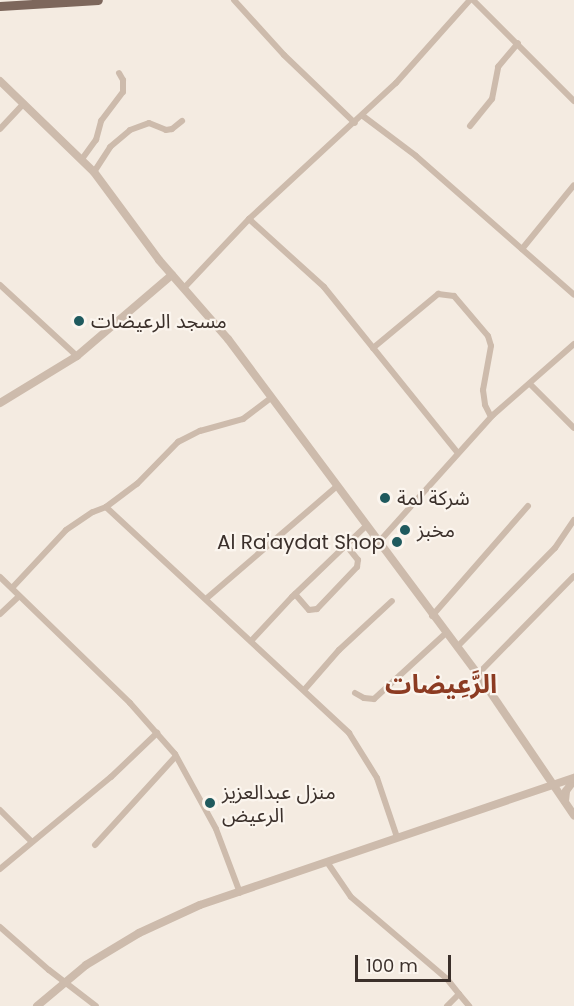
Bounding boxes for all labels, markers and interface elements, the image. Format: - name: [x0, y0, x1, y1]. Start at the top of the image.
- place label: مسجد الرعيضات: [91, 309, 227, 333]
- marker: مسجد الرعيضات: [72, 314, 86, 328]
- place label: شركة لمة: [397, 486, 470, 510]
- marker: شركة لمة: [378, 491, 392, 505]
- place label: مخبز: [417, 518, 455, 542]
- marker: مخبز: [398, 523, 412, 537]
- place label: Al Ra'aydat Shop: [217, 530, 385, 554]
- marker: Al Ra'aydat Shop: [390, 535, 404, 549]
- district label: الرَّعِيضات: [385, 669, 497, 701]
- place label: منزل عبدالعزيز الرعيض: [222, 780, 336, 827]
- marker: منزل عبدالعزيز الرعيض: [203, 796, 217, 810]
- scale bar: [358, 943, 454, 981]
- text: 100 m: [366, 953, 418, 978]

